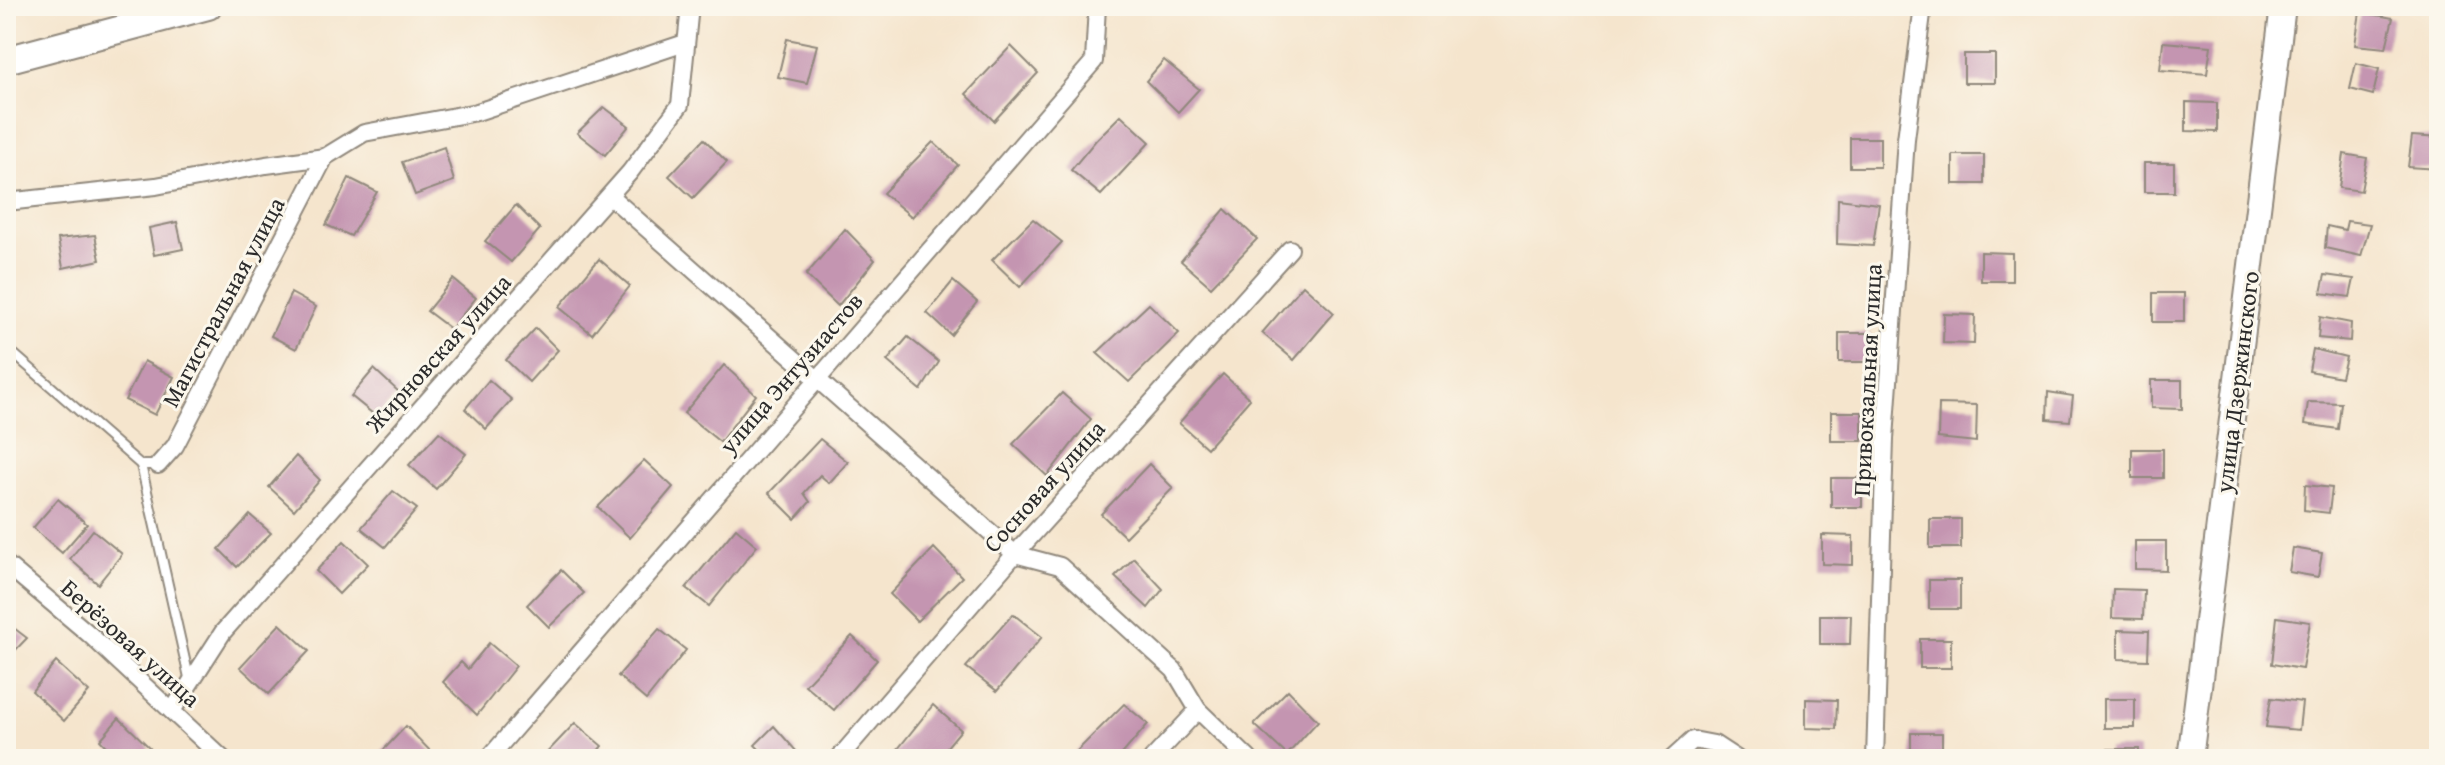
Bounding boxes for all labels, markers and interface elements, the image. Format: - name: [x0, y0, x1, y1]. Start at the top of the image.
- street label: Магистральная улица: [153, 190, 294, 413]
- street label: Привокзальная улица: [1843, 262, 1891, 497]
- street label: Жирновская улица: [356, 265, 519, 441]
- street label: улица Дзержинского: [2206, 269, 2268, 496]
- street label: улица Энтузиастов: [710, 285, 871, 462]
- street label: Сосновая улица: [975, 412, 1113, 560]
- street label: Берёзовая улица: [53, 571, 209, 716]

